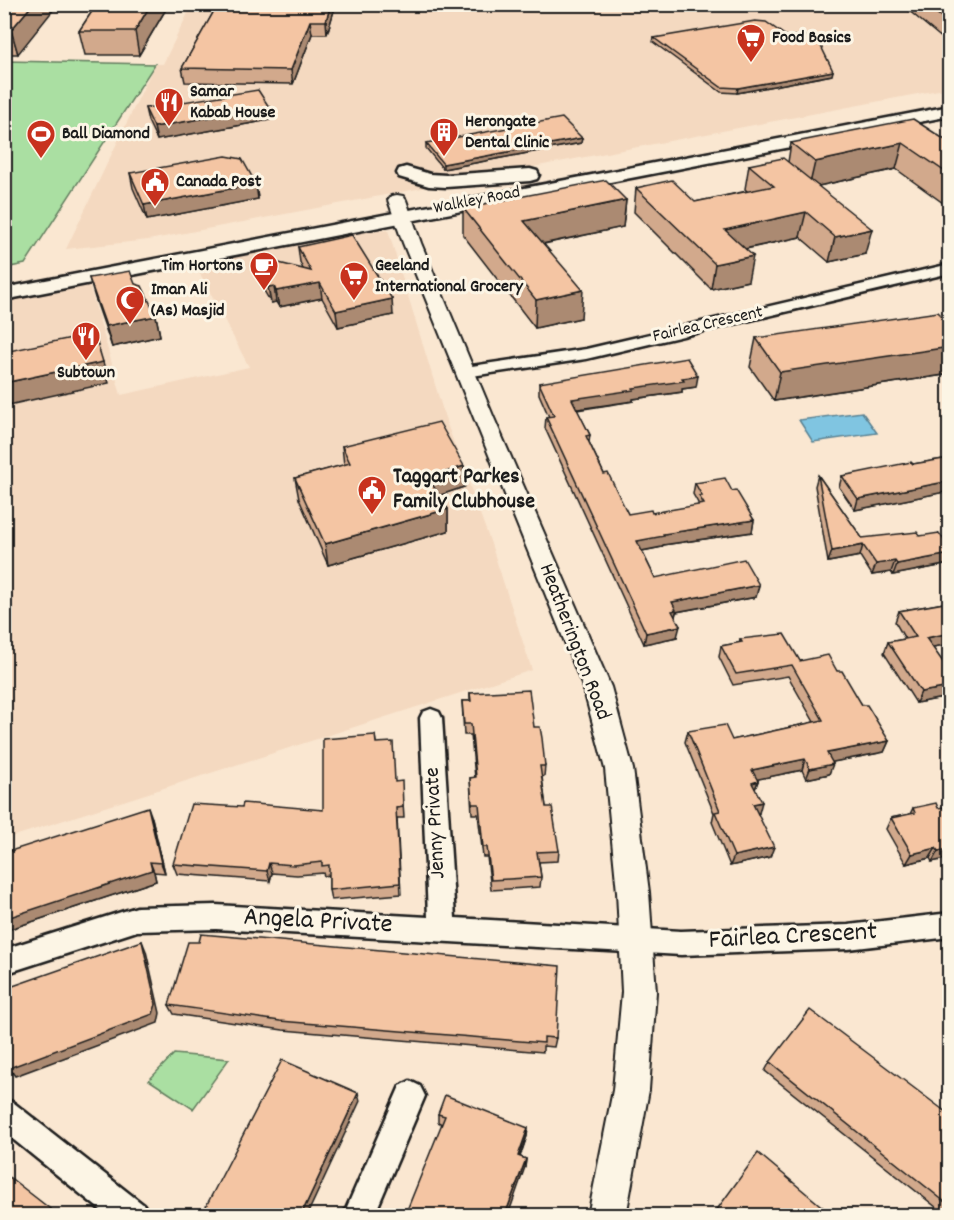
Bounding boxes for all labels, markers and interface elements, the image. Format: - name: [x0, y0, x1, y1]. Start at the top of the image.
- supermarket icon: Food Basics: [735, 22, 767, 64]
- place label: Food Basics: [772, 26, 852, 51]
- place label: Samar Kabab House: [190, 80, 275, 126]
- restaurant icon: Samar Kabab House: [153, 86, 185, 128]
- place label: Herongate Dental Clinic: [465, 110, 549, 156]
- building icon: Herongate Dental Clinic: [428, 116, 460, 158]
- sports icon: Ball Diamond: [25, 118, 57, 160]
- place label: Ball Diamond: [62, 122, 150, 147]
- public building icon: Canada Post: [139, 166, 171, 208]
- place label: Canada Post: [176, 170, 262, 195]
- street label: Walkley Road: [432, 180, 522, 222]
- cafe icon: Tim Hortons: [248, 250, 280, 292]
- place label: Tim Hortons: [162, 254, 243, 279]
- place label: Geeland International Grocery: [375, 254, 524, 300]
- supermarket icon: Geeland International Grocery: [338, 260, 370, 302]
- place label: Iman Ali (As) Masjid: [151, 278, 225, 324]
- mosque icon: Iman Ali (As) Masjid: [114, 284, 146, 326]
- street label: Fairlea Crescent: [650, 300, 766, 350]
- restaurant icon: Subtown: [70, 320, 102, 362]
- place label: Subtown: [57, 361, 115, 386]
- place label: Taggart Parkes Family Clubhouse: [393, 462, 535, 518]
- public building icon: Taggart Parkes Family Clubhouse: [356, 474, 388, 516]
- street label: Heatherington Road: [530, 559, 618, 725]
- street label: Jenny Private: [418, 767, 454, 879]
- street label: Angela Private: [242, 899, 394, 945]
- street label: Fairlea Crescent: [708, 913, 878, 961]

